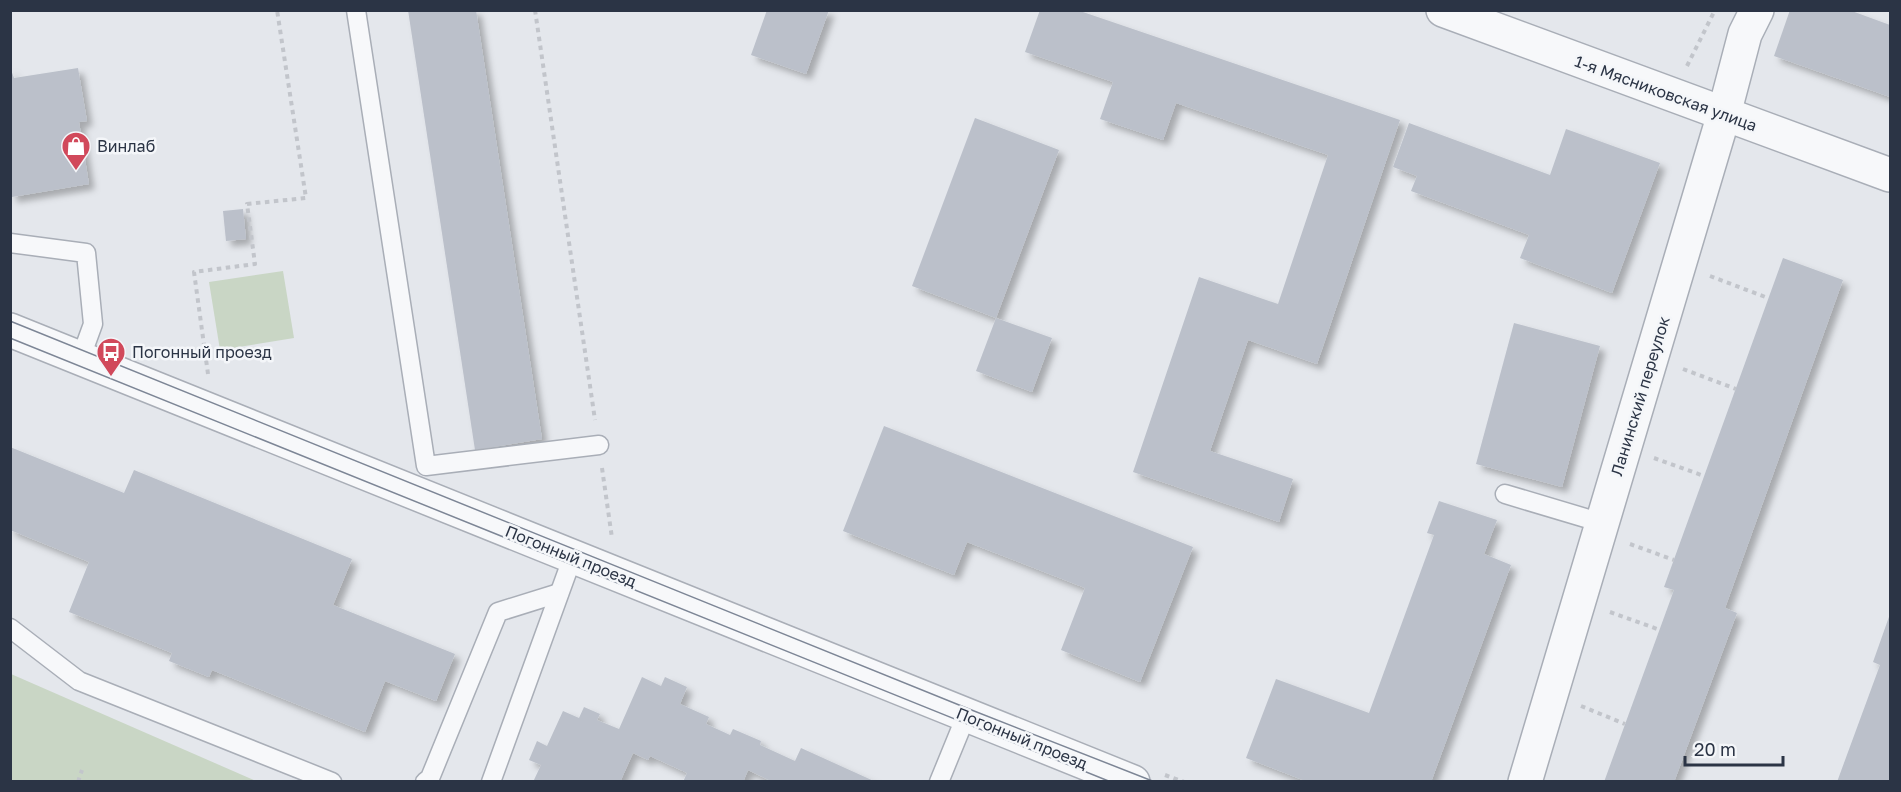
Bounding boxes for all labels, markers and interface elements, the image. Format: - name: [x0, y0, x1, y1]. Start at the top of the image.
- street label: 1-я Мясниковская улица: [1572, 51, 1760, 135]
- shop icon: Винлаб: [60, 130, 92, 172]
- place label: Винлаб: [97, 136, 155, 156]
- street label: Ланинский переулок: [1606, 314, 1674, 478]
- bus stop icon: Погонный проезд: [95, 336, 127, 378]
- place label: Погонный проезд: [132, 342, 272, 362]
- street label: Погонный проезд: [502, 521, 640, 592]
- street label: Погонный проезд: [953, 703, 1091, 774]
- scale bar: [1685, 729, 1782, 767]
- text: 20 m: [1694, 738, 1736, 760]

